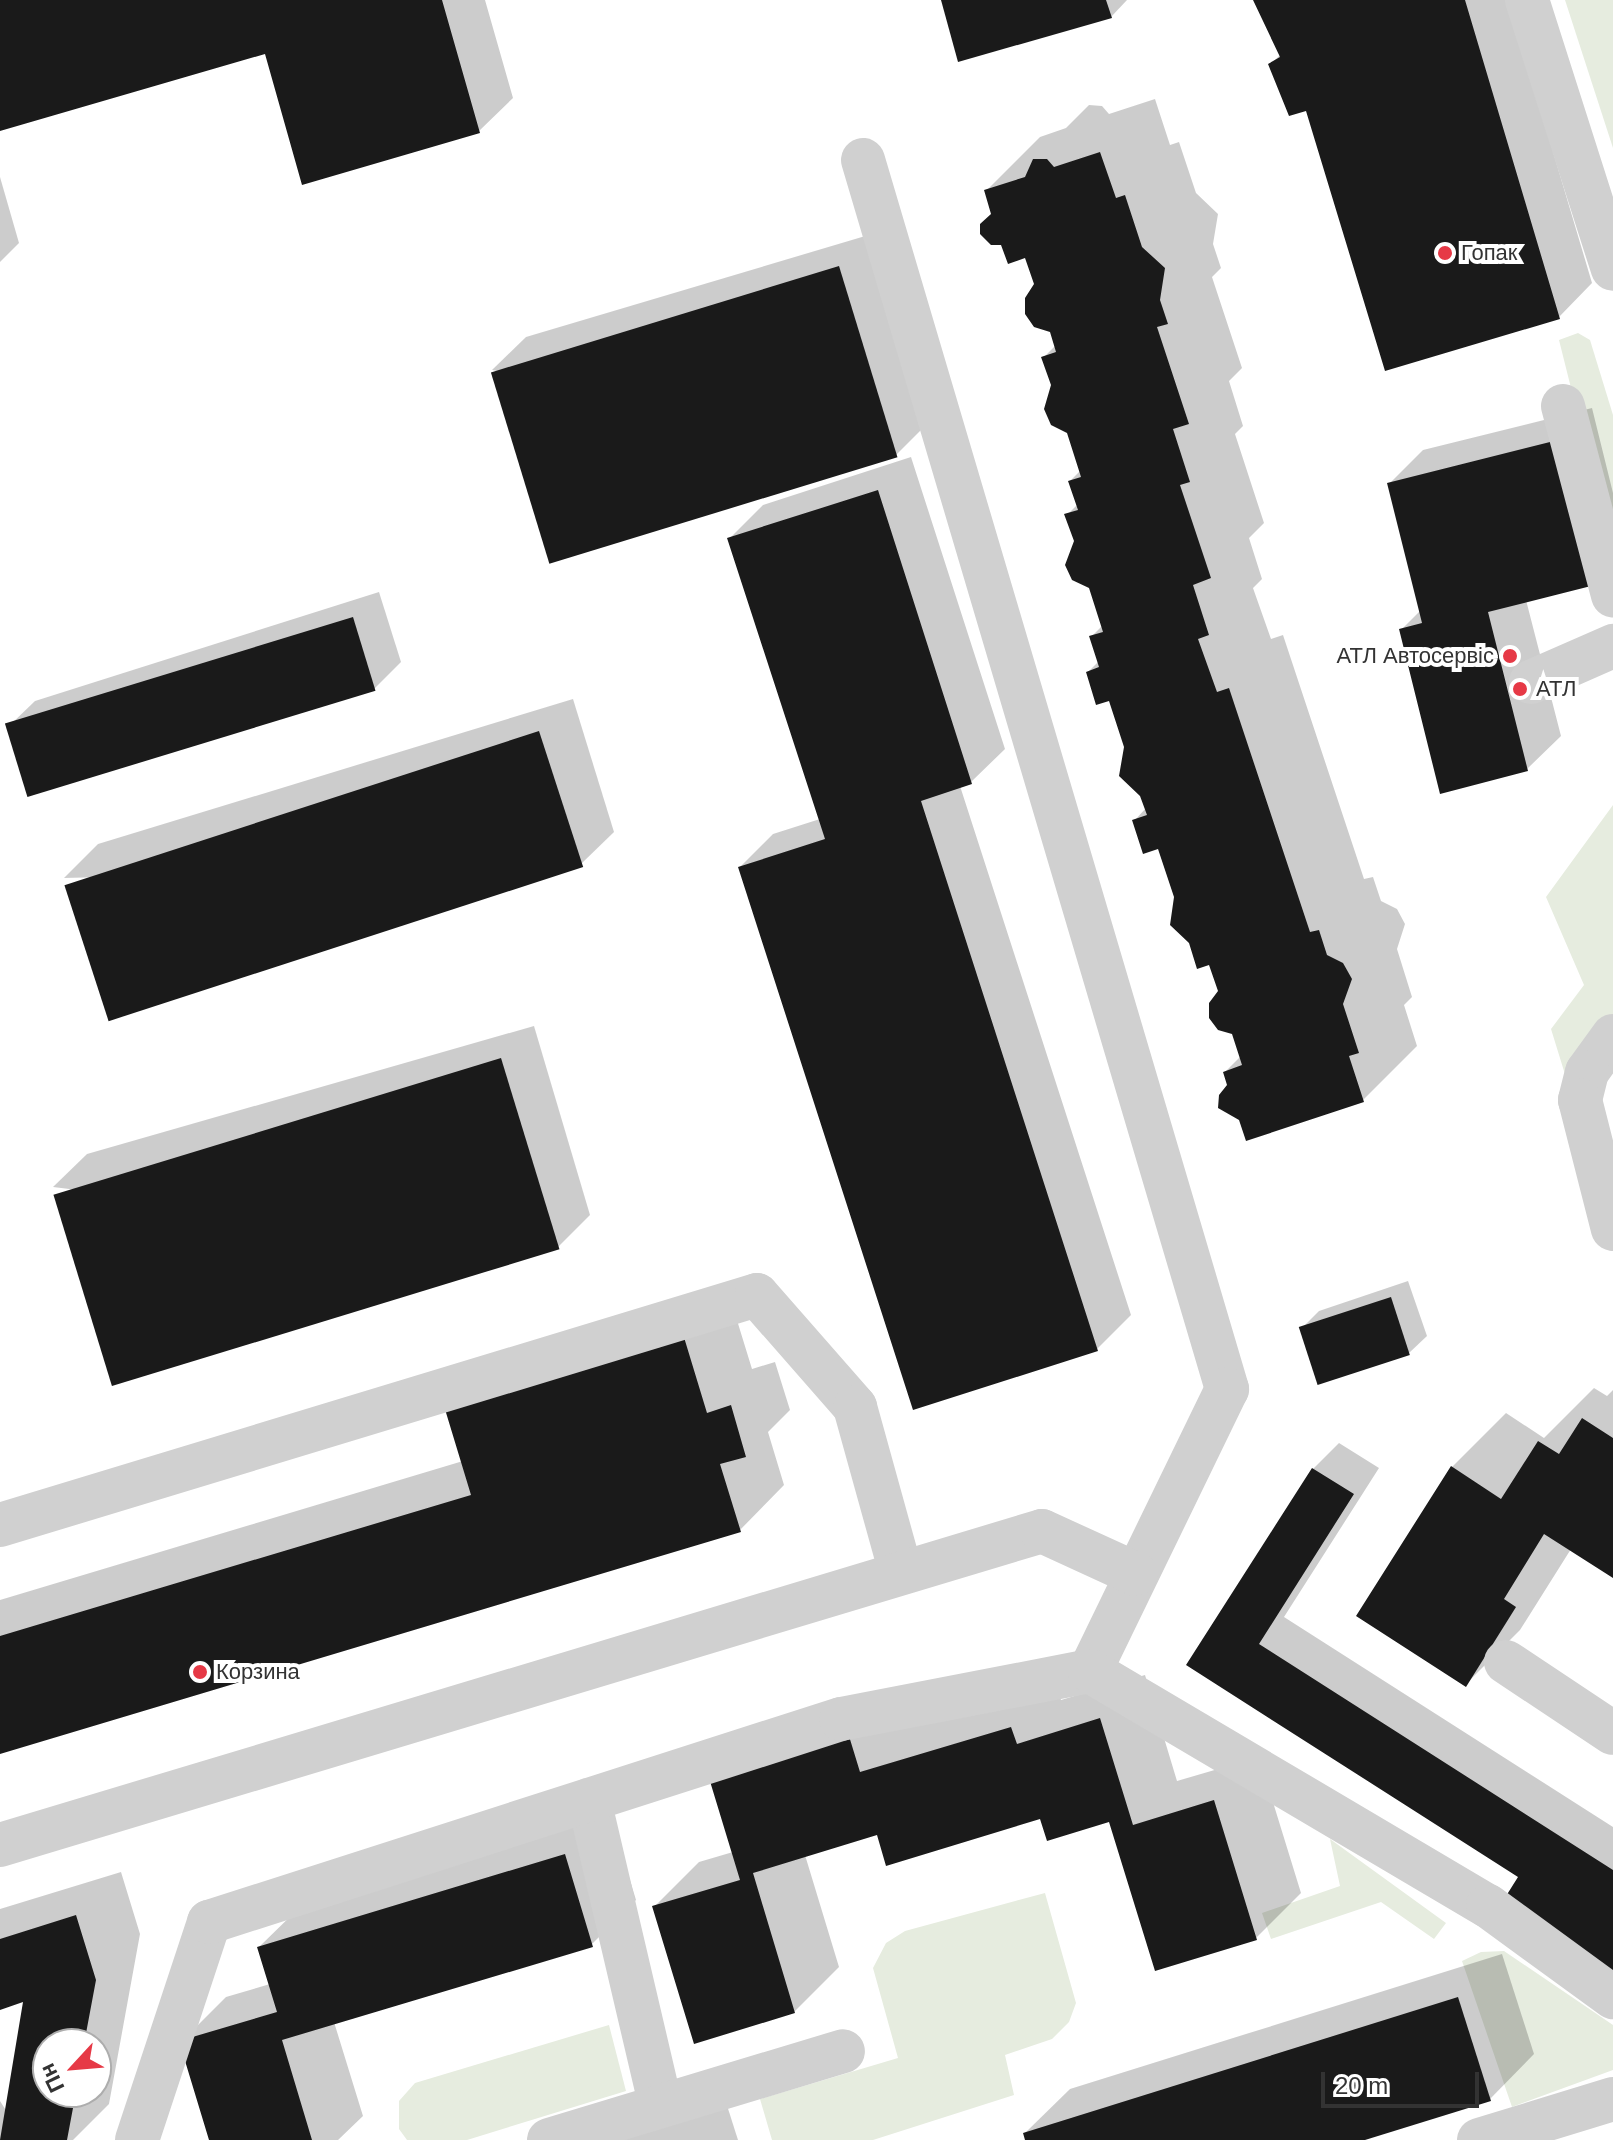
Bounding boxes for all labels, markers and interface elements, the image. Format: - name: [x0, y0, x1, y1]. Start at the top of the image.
- place label: Гопак: [1461, 240, 1517, 266]
- marker: Гопак: [1436, 244, 1454, 262]
- place label: АТЛ Автосервіс: [1337, 643, 1494, 669]
- marker: АТЛ Автосервіс: [1501, 647, 1519, 665]
- place label: АТЛ: [1536, 676, 1576, 702]
- marker: АТЛ: [1511, 680, 1529, 698]
- place label: Корзина: [216, 1659, 300, 1685]
- marker: Корзина: [191, 1663, 209, 1681]
- north arrow: [32, 2028, 112, 2108]
- scale bar: [1325, 2056, 1483, 2106]
- text: Пн: [34, 2059, 69, 2096]
- text: 20 m: [1335, 2072, 1388, 2099]

